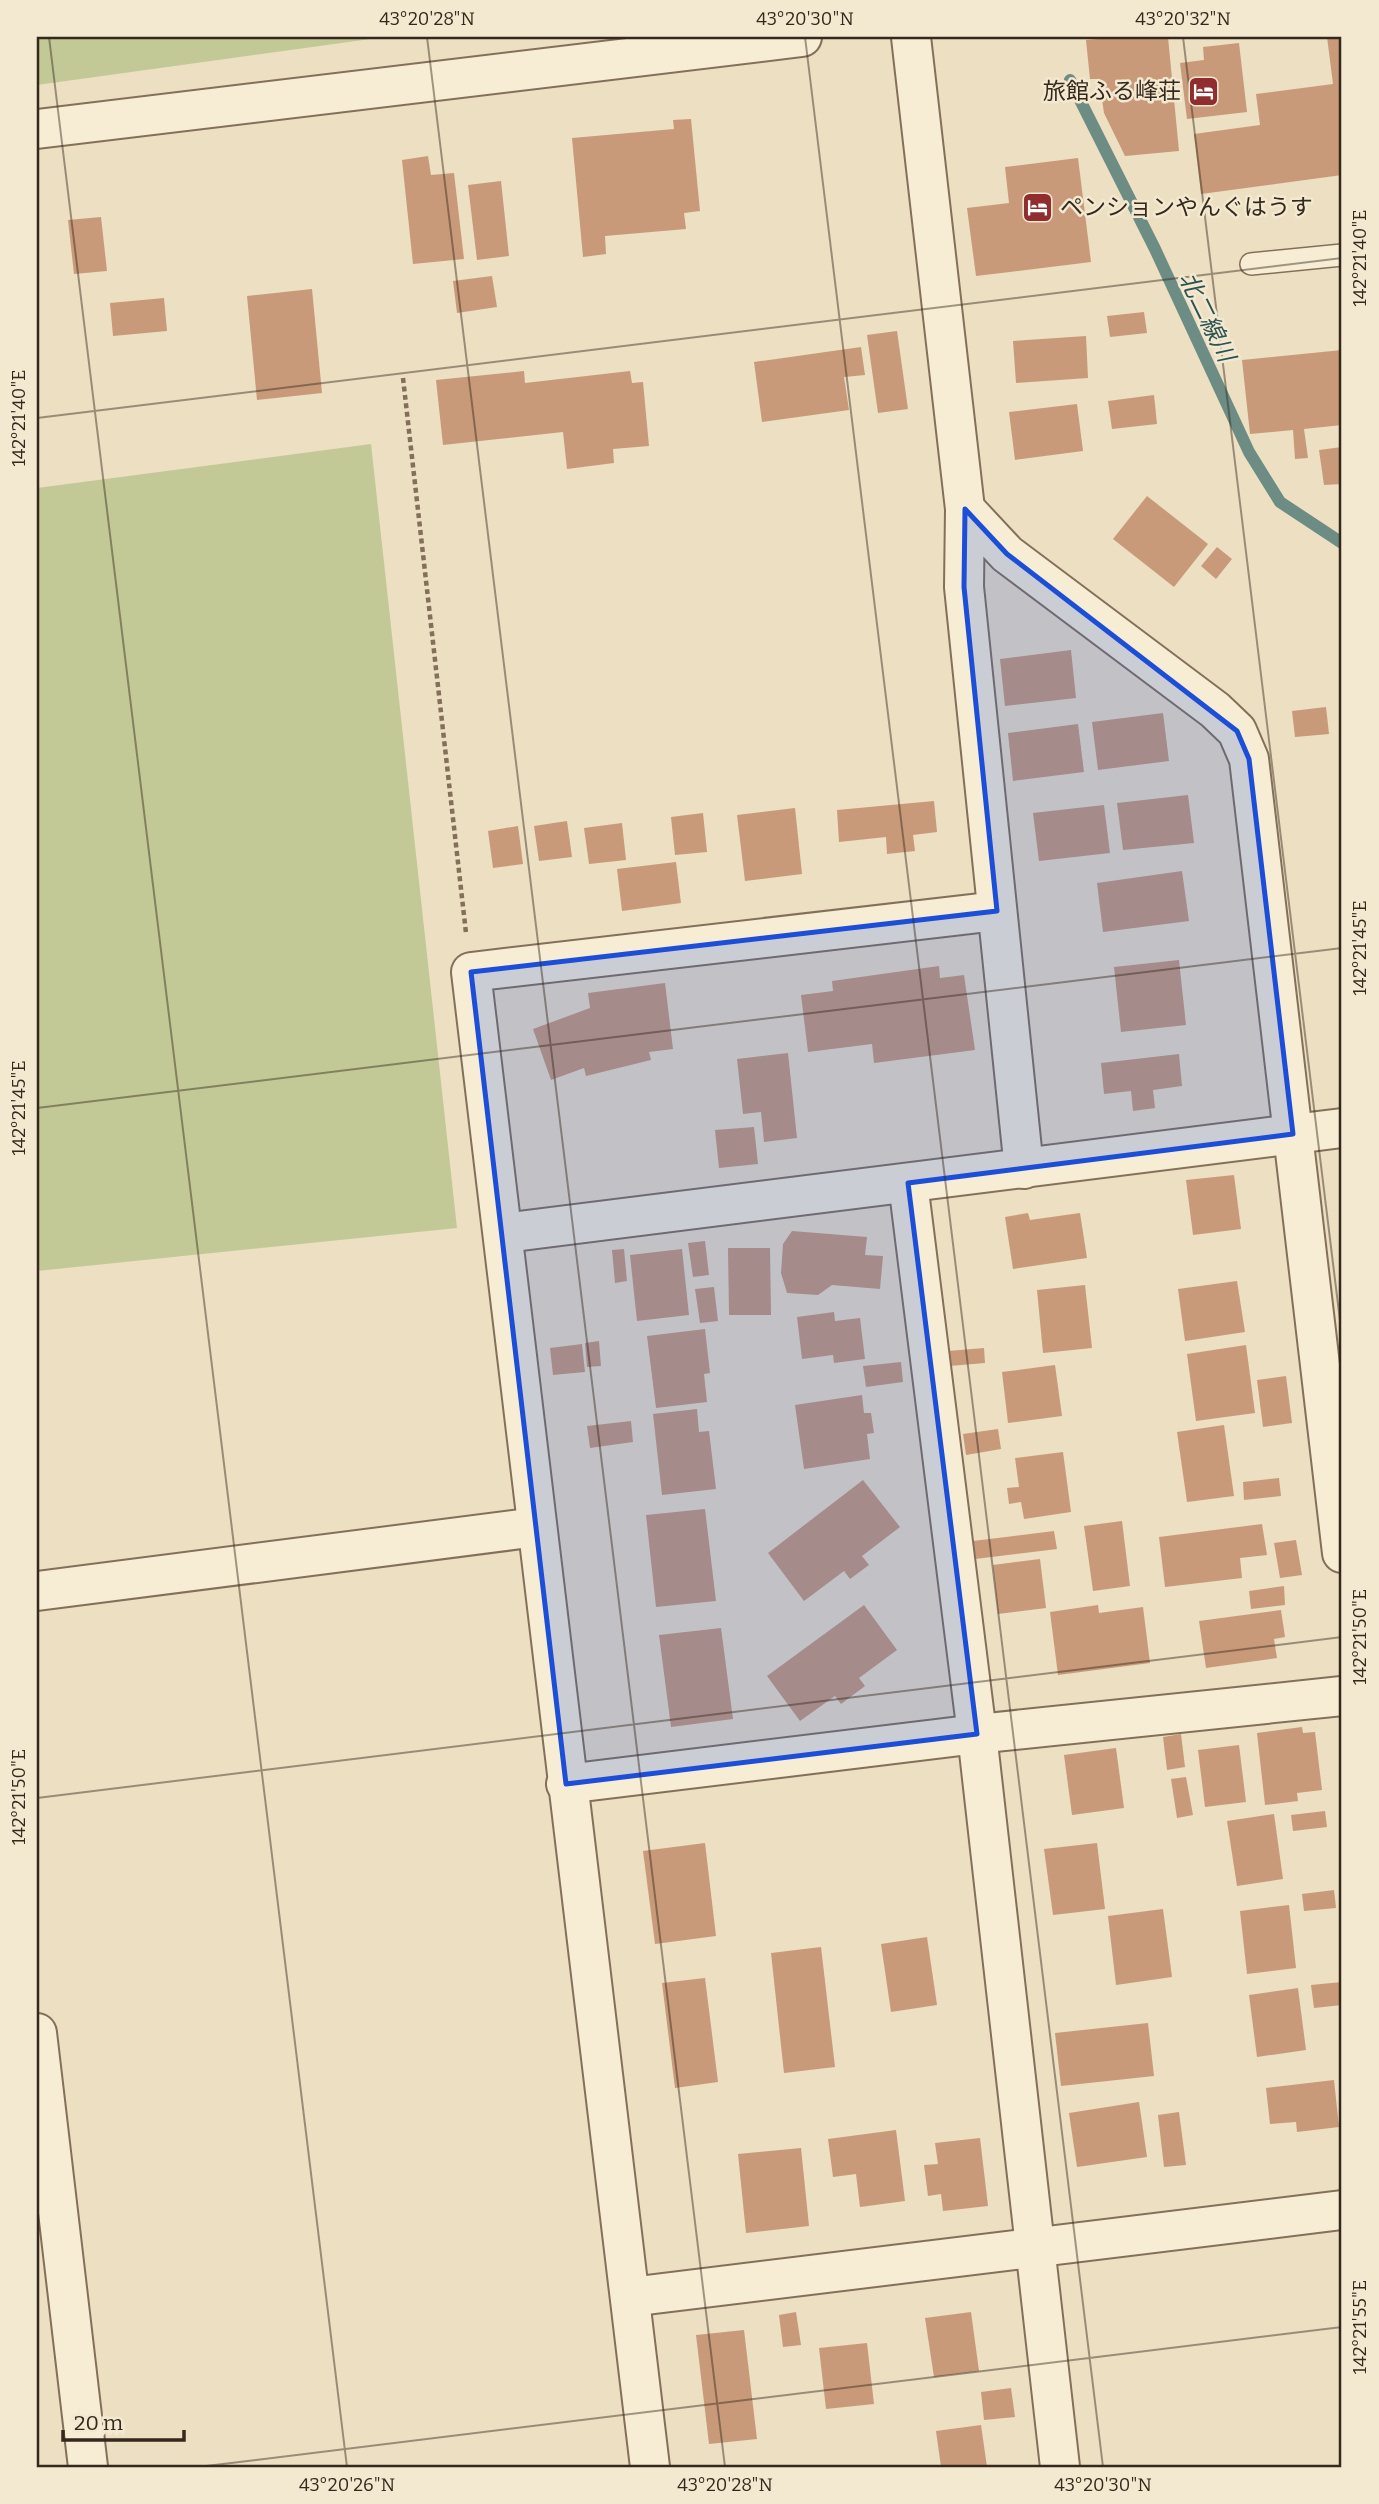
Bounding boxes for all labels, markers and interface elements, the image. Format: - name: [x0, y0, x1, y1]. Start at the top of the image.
- text: 43°20'28"N: [379, 8, 475, 30]
- text: 43°20'30"N: [756, 8, 854, 30]
- text: 43°20'32"N: [1135, 8, 1231, 30]
- hotel icon: 旅館ふる峰荘: [1187, 74, 1221, 108]
- place label: 旅館ふる峰荘: [1043, 77, 1181, 105]
- hotel icon: ペンションやんぐはうす: [1020, 190, 1054, 224]
- place label: ペンションやんぐはうす: [1060, 193, 1313, 221]
- text: 142°21'40"E: [1349, 209, 1371, 307]
- water label: 北二線川: [1173, 268, 1242, 369]
- text: 142°21'40"E: [8, 369, 30, 467]
- text: 142°21'45"E: [1349, 900, 1371, 996]
- text: 142°21'45"E: [8, 1060, 30, 1156]
- text: 142°21'50"E: [1349, 1589, 1371, 1685]
- text: 142°21'50"E: [8, 1749, 30, 1845]
- text: 142°21'55"E: [1349, 2280, 1371, 2374]
- scale bar: [63, 2399, 184, 2443]
- text: 20 m: [74, 2410, 123, 2436]
- text: 43°20'26"N: [299, 2474, 395, 2496]
- text: 43°20'28"N: [677, 2474, 773, 2496]
- text: 43°20'30"N: [1054, 2474, 1152, 2496]

